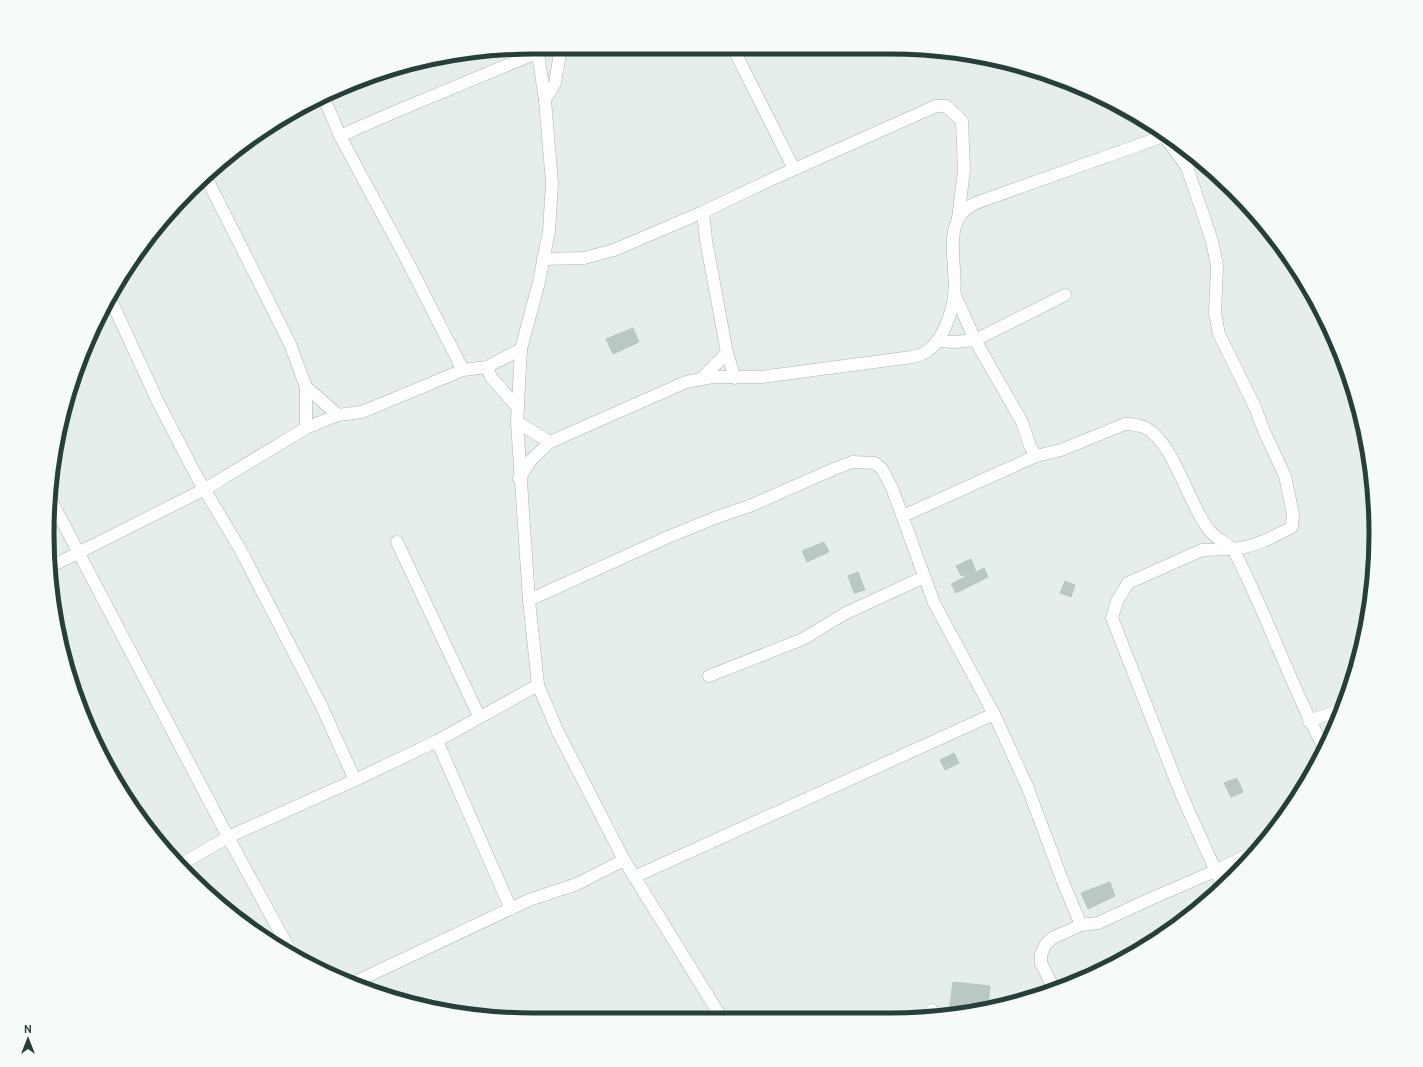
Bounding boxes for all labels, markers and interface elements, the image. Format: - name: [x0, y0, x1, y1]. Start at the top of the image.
- north arrow: [8, 1019, 48, 1059]
- text: N: [24, 1022, 32, 1036]

